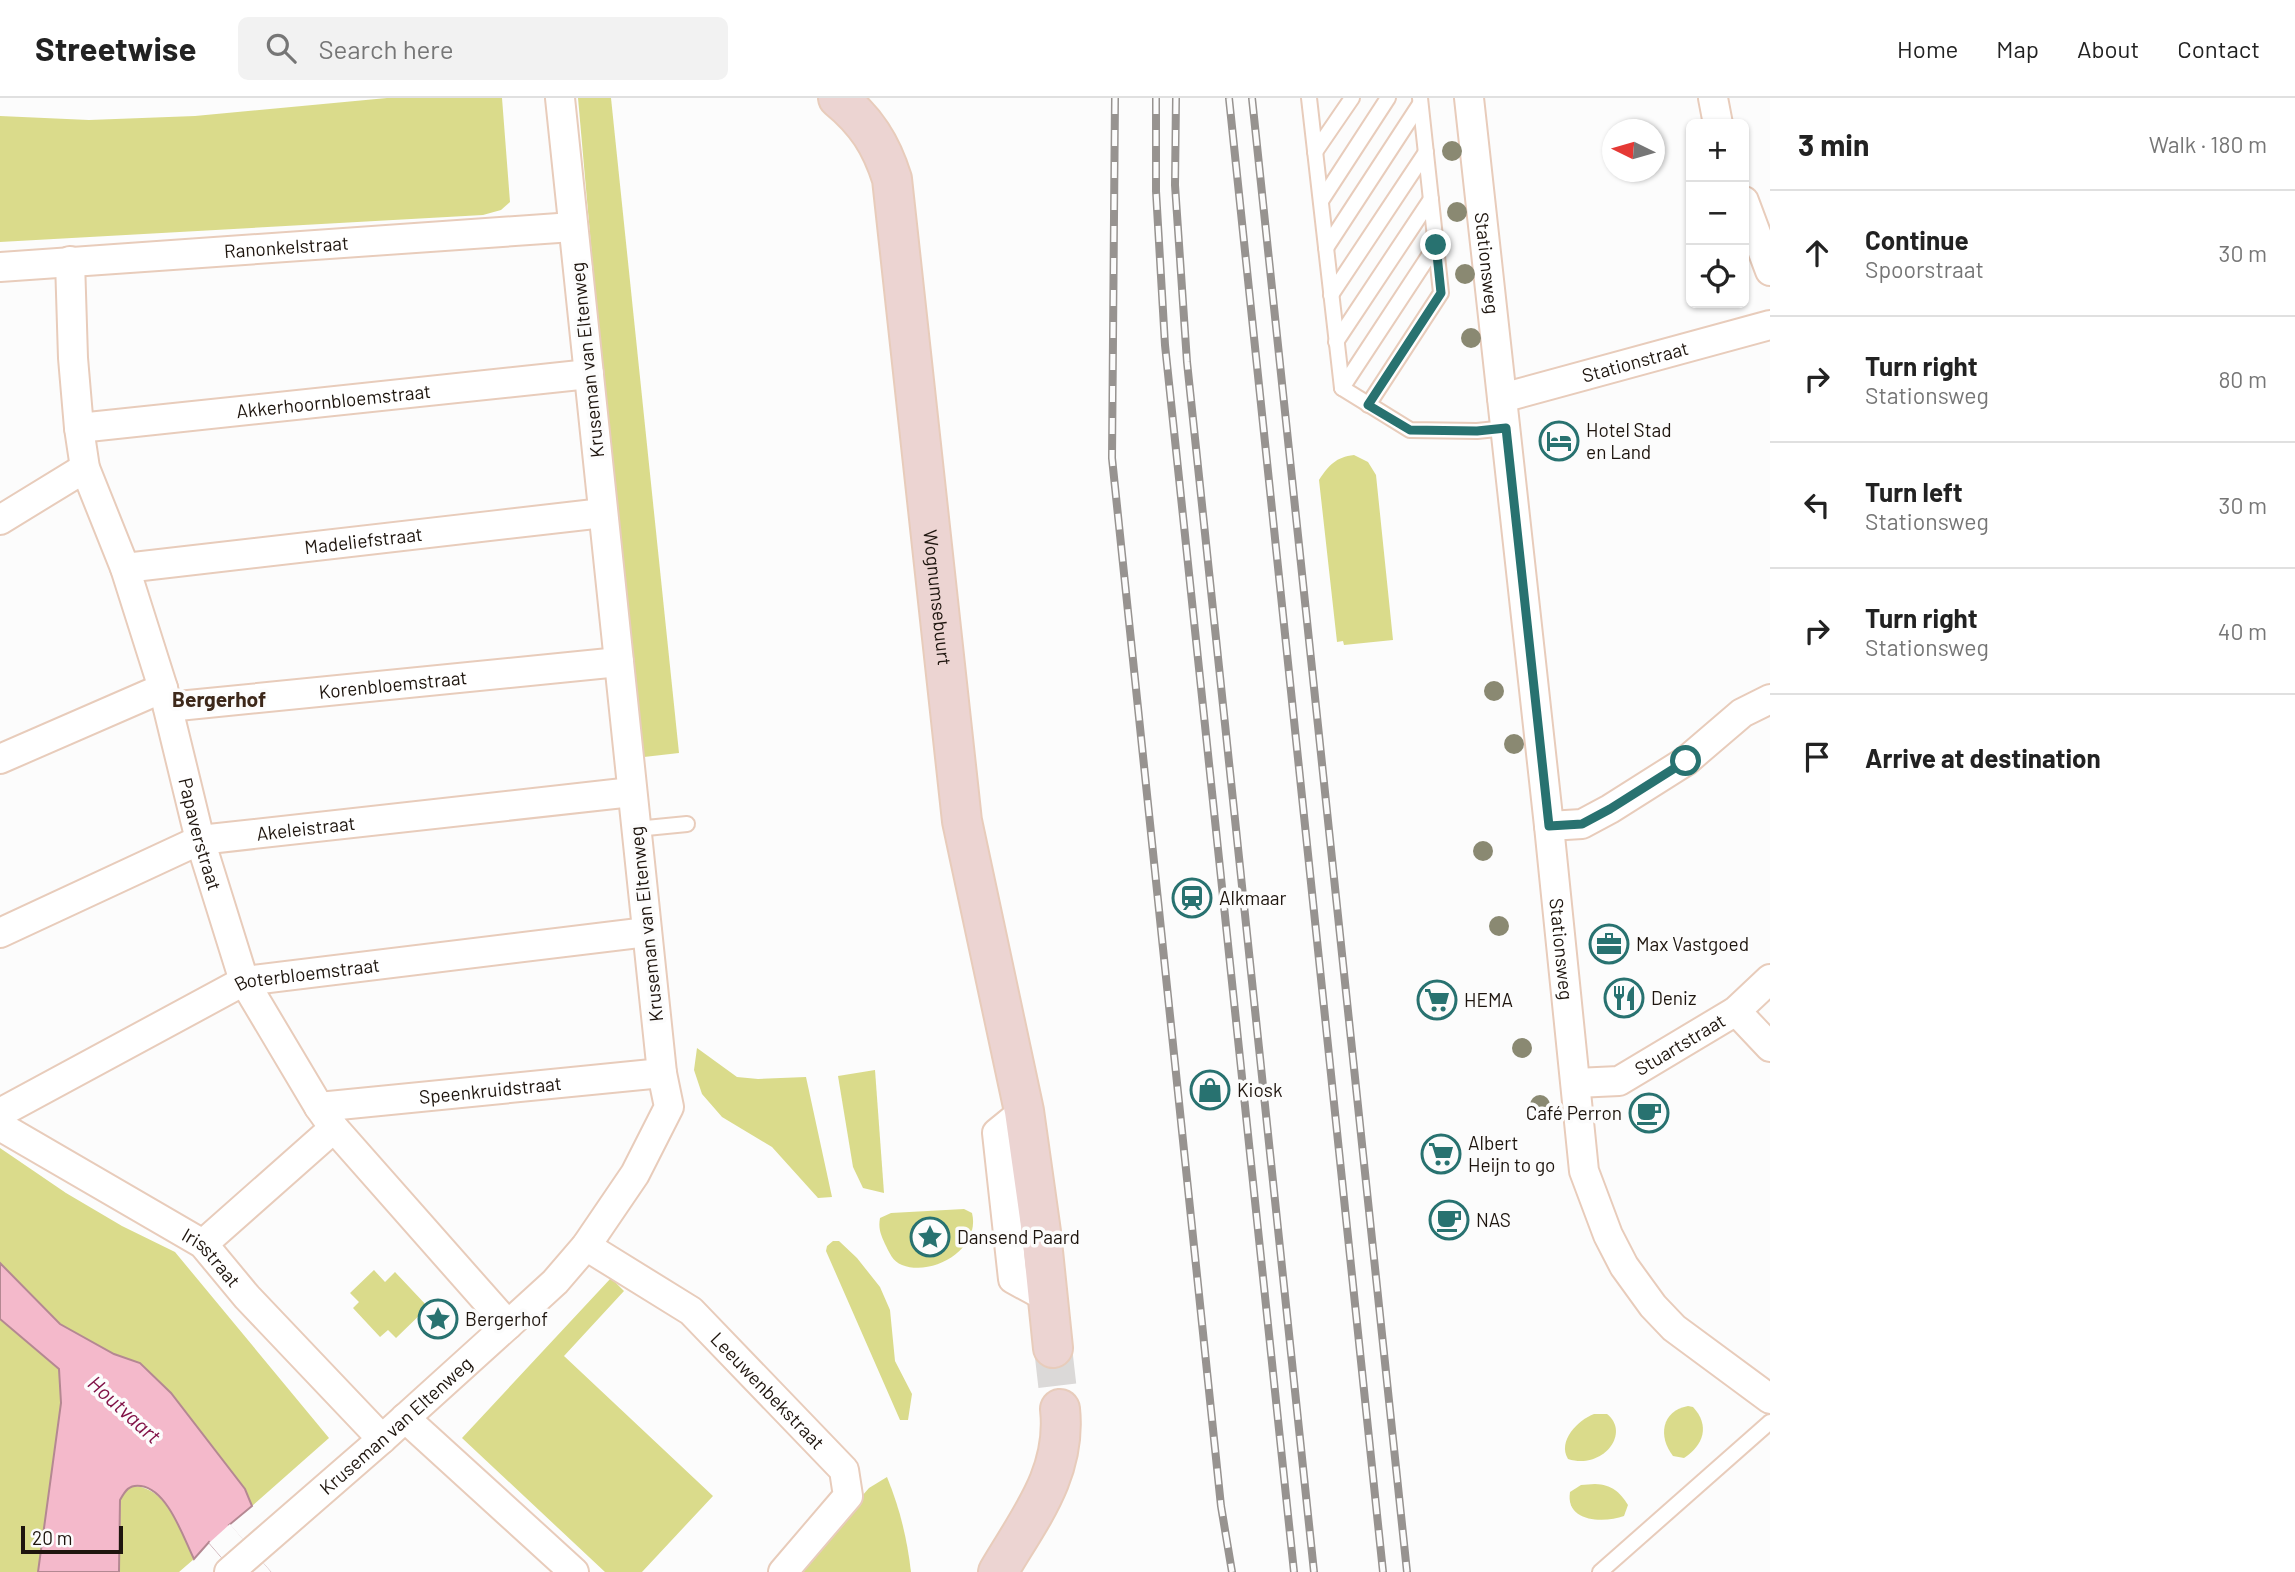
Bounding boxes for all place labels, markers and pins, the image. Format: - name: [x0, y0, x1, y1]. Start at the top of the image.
- place label: Hotel Stad en Land: [1586, 418, 1672, 463]
- hotel icon: Hotel Stad en Land: [1538, 420, 1580, 462]
- station icon: Alkmaar: [1171, 877, 1213, 919]
- place label: Alkmaar: [1219, 886, 1287, 909]
- office icon: Max Vastgoed: [1588, 923, 1630, 965]
- place label: Max Vastgoed: [1636, 932, 1749, 955]
- restaurant icon: Deniz: [1603, 977, 1645, 1019]
- supermarket icon: HEMA: [1416, 979, 1458, 1021]
- place label: Deniz: [1651, 986, 1696, 1009]
- place label: HEMA: [1464, 988, 1513, 1011]
- shop icon: Kiosk: [1189, 1069, 1231, 1111]
- place label: Kiosk: [1237, 1078, 1282, 1101]
- cafe icon: Café Perron: [1628, 1092, 1670, 1134]
- place label: Café Perron: [1526, 1101, 1622, 1124]
- place label: Albert Heijn to go: [1468, 1131, 1555, 1176]
- supermarket icon: Albert Heijn to go: [1420, 1133, 1462, 1175]
- cafe icon: NAS: [1428, 1199, 1470, 1241]
- place label: NAS: [1476, 1208, 1511, 1231]
- place icon: Dansend Paard: [909, 1216, 951, 1258]
- place label: Dansend Paard: [957, 1225, 1080, 1248]
- place icon: Bergerhof: [417, 1298, 459, 1340]
- place label: Bergerhof: [465, 1307, 548, 1330]

